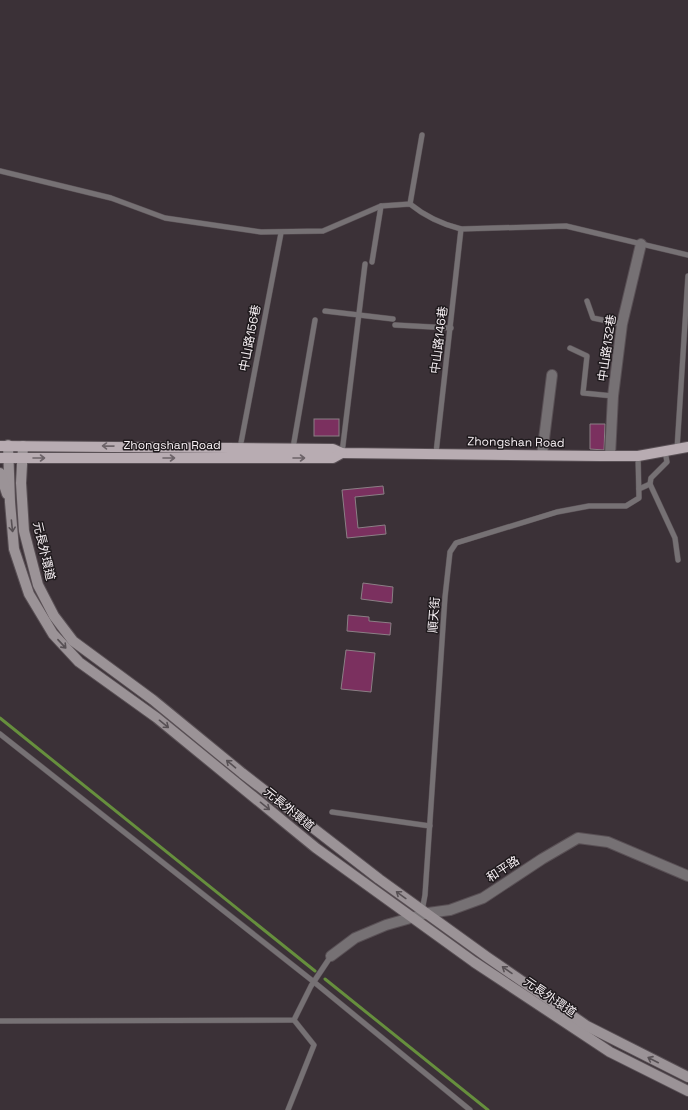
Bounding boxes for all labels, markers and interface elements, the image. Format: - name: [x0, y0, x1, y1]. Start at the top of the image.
- street label: 中山路156巷: [236, 303, 264, 373]
- street label: 中山路146巷: [427, 305, 451, 375]
- street label: 中山路132巷: [594, 313, 620, 383]
- street label: Zhongshan Road: [467, 433, 565, 451]
- street label: Zhongshan Road: [123, 437, 221, 453]
- one-way arrow: [102, 442, 115, 450]
- one-way arrow: [32, 454, 45, 462]
- one-way arrow: [162, 454, 175, 462]
- one-way arrow: [292, 454, 305, 462]
- one-way arrow: [9, 519, 16, 532]
- street label: 元長外環道: [29, 520, 59, 582]
- street label: 順天街: [425, 596, 443, 634]
- one-way arrow: [57, 639, 67, 649]
- one-way arrow: [159, 719, 170, 728]
- one-way arrow: [226, 760, 237, 769]
- street label: 元長外環道: [261, 784, 317, 834]
- one-way arrow: [259, 801, 270, 810]
- street label: 和平路: [484, 852, 522, 886]
- one-way arrow: [396, 891, 407, 899]
- one-way arrow: [501, 966, 512, 974]
- street label: 元長外環道: [521, 974, 579, 1020]
- one-way arrow: [647, 1056, 659, 1063]

